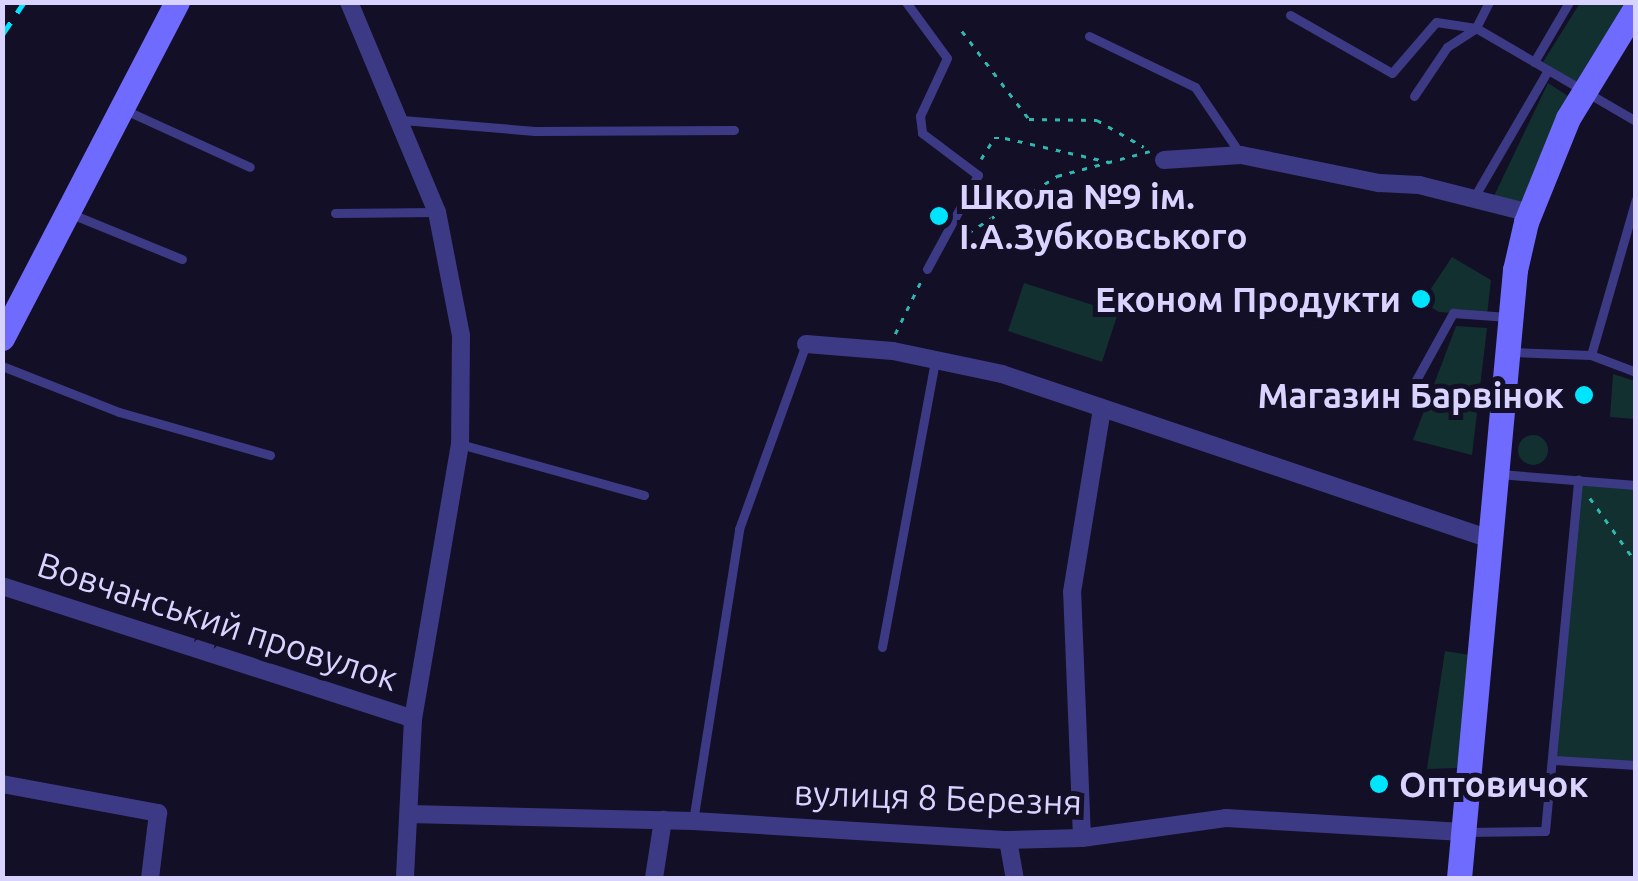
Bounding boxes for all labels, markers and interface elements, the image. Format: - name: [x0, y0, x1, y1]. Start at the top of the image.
- place label: Школа №9 ім. І.А.Зубковського: [959, 175, 1247, 257]
- marker: Школа №9 ім. І.А.Зубковського: [928, 205, 950, 227]
- place label: Економ Продукти: [1095, 278, 1401, 320]
- marker: Економ Продукти: [1410, 288, 1432, 310]
- place label: Магазин Барвінок: [1257, 374, 1564, 416]
- marker: Магазин Барвінок: [1573, 384, 1595, 406]
- street label: Вовчанський провулок: [33, 543, 403, 699]
- place label: Оптовичок: [1399, 763, 1588, 805]
- street label: вулиця 8 Березня: [793, 771, 1083, 823]
- marker: Оптовичок: [1368, 773, 1390, 795]

